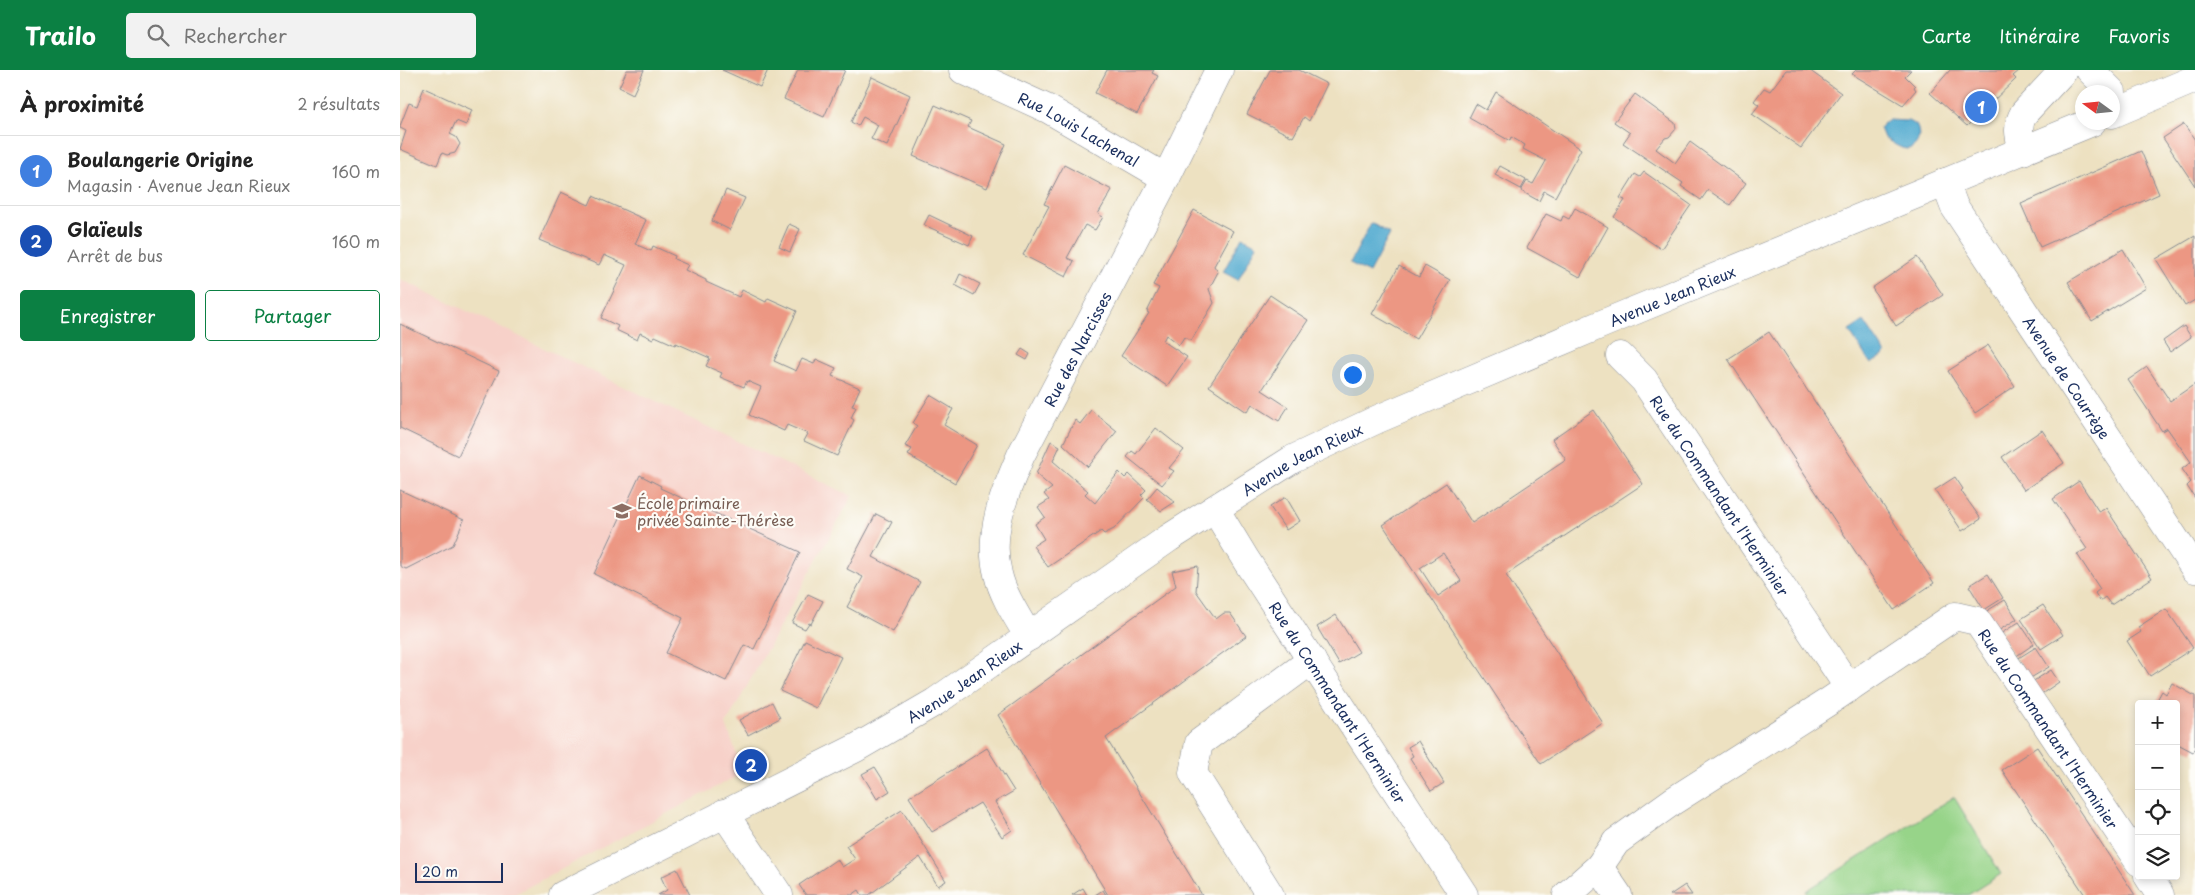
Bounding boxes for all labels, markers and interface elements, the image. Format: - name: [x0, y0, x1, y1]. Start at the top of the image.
- search box: [126, 13, 476, 58]
- text: Trailo: [25, 17, 96, 53]
- icon: search: [144, 21, 172, 49]
- text: Rechercher: [184, 21, 287, 49]
- text: Carte: [1921, 22, 1971, 49]
- text: Itinéraire: [1999, 22, 2080, 49]
- text: Favoris: [2108, 22, 2170, 49]
- street label: Rue Louis Lachenal: [1015, 85, 1144, 172]
- north arrow: [2075, 85, 2120, 130]
- text: À proximité: [20, 87, 144, 119]
- pin: 1: [1965, 88, 1997, 126]
- text: 2 résultats: [297, 91, 380, 115]
- text: Boulangerie Origine: [67, 145, 253, 173]
- text: 1: [32, 159, 40, 183]
- text: 160 m: [332, 159, 380, 183]
- text: Magasin · Avenue Jean Rieux: [67, 173, 290, 197]
- text: Glaïeuls: [67, 215, 143, 243]
- text: 2: [30, 229, 42, 253]
- text: 160 m: [332, 229, 380, 253]
- text: Arrêt de bus: [67, 243, 163, 267]
- street label: Avenue Jean Rieux: [1606, 259, 1739, 331]
- street label: Rue des Narcisses: [1037, 287, 1116, 410]
- button: Enregistrer: [20, 290, 195, 341]
- button: Partager: [205, 290, 380, 341]
- street label: Avenue de Courrège: [2018, 311, 2117, 443]
- your location: [1340, 362, 1366, 388]
- street label: Rue du Commandant l'Herminier: [1645, 390, 1796, 600]
- street label: Avenue Jean Rieux: [1237, 417, 1366, 501]
- place label: École primaire privée Sainte-Thérèse: [637, 491, 794, 531]
- school or university icon: École primaire privée Sainte-Thérèse: [611, 500, 633, 522]
- street label: Rue du Commandant l'Herminier: [1264, 596, 1413, 808]
- street label: Rue du Commandant l'Herminier: [1973, 624, 2125, 833]
- street label: Avenue Jean Rieux: [902, 633, 1026, 728]
- map controls: [2135, 700, 2180, 880]
- button: +: [2135, 700, 2180, 745]
- button: −: [2135, 745, 2180, 790]
- pin: 2: [735, 746, 767, 784]
- button: locate: [2135, 790, 2180, 835]
- button: layers: [2135, 835, 2180, 880]
- scale bar: [415, 860, 502, 883]
- text: 20 m: [422, 861, 458, 882]

